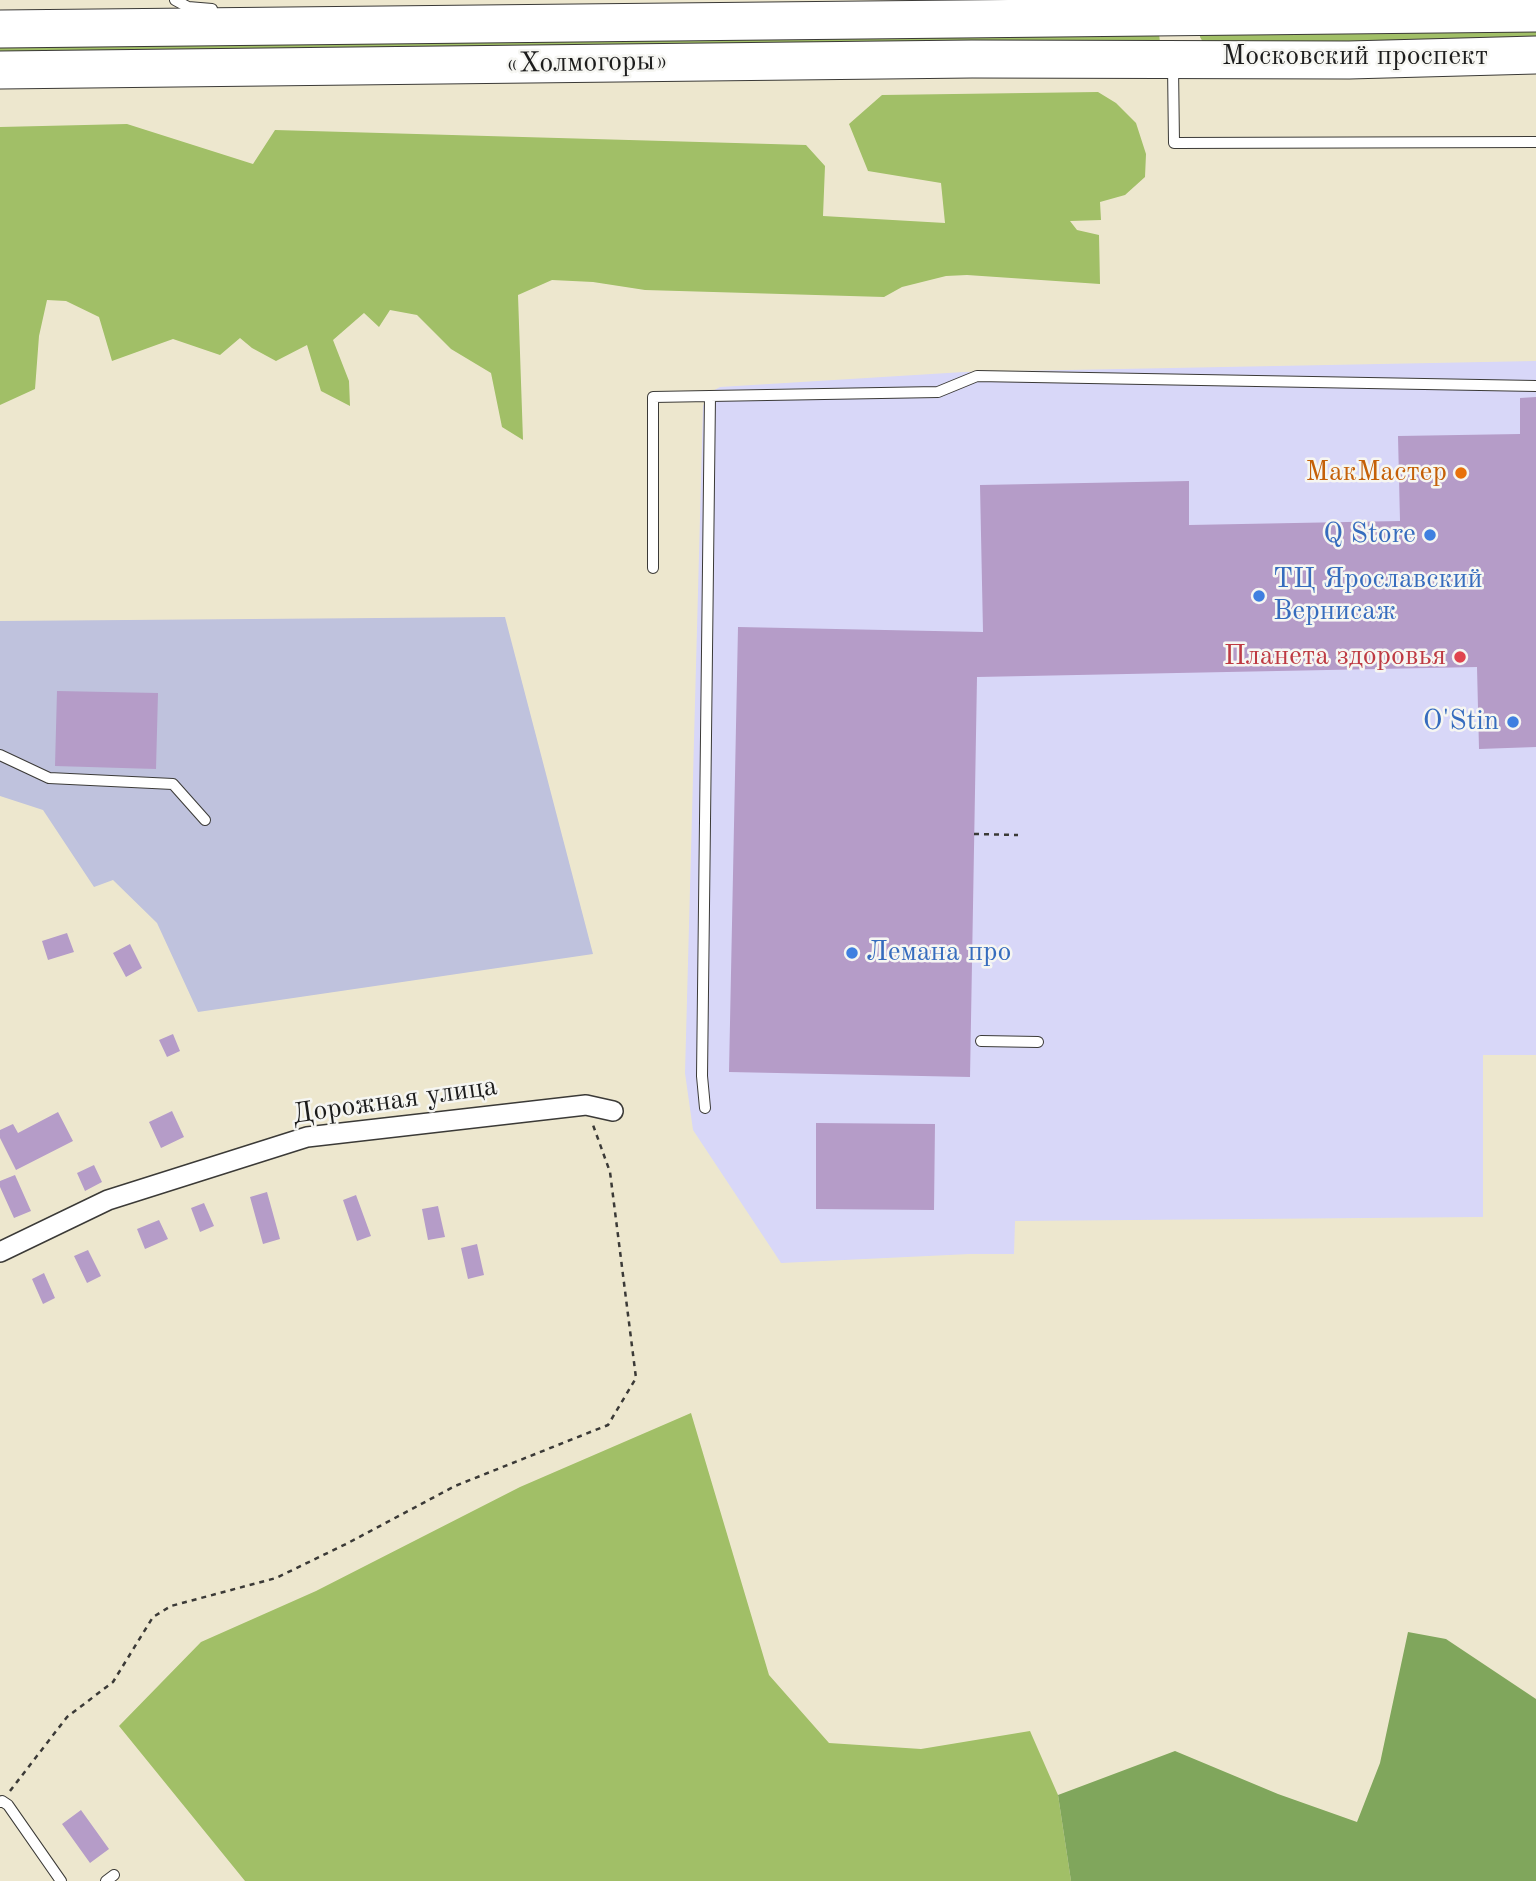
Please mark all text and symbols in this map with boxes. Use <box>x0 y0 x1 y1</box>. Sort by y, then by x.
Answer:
street label: Московский проспект <box>1222 40 1488 74</box>
street label: «Холмогоры» <box>505 45 669 81</box>
place label: МакМастер <box>1306 456 1447 490</box>
marker: МакМастер <box>1453 465 1469 481</box>
place label: Q Store <box>1323 518 1416 552</box>
marker: Q Store <box>1422 527 1438 543</box>
place label: ТЦ Ярославский Вернисаж <box>1273 563 1483 629</box>
marker: ТЦ Ярославский Вернисаж <box>1251 588 1267 604</box>
place label: Планета здоровья <box>1224 640 1446 674</box>
marker: Планета здоровья <box>1452 649 1468 665</box>
place label: O'Stin <box>1423 705 1499 739</box>
marker: O'Stin <box>1505 714 1521 730</box>
place label: Лемана про <box>866 936 1011 970</box>
marker: Лемана про <box>844 945 860 961</box>
street label: Дорожная улица <box>291 1070 499 1132</box>

